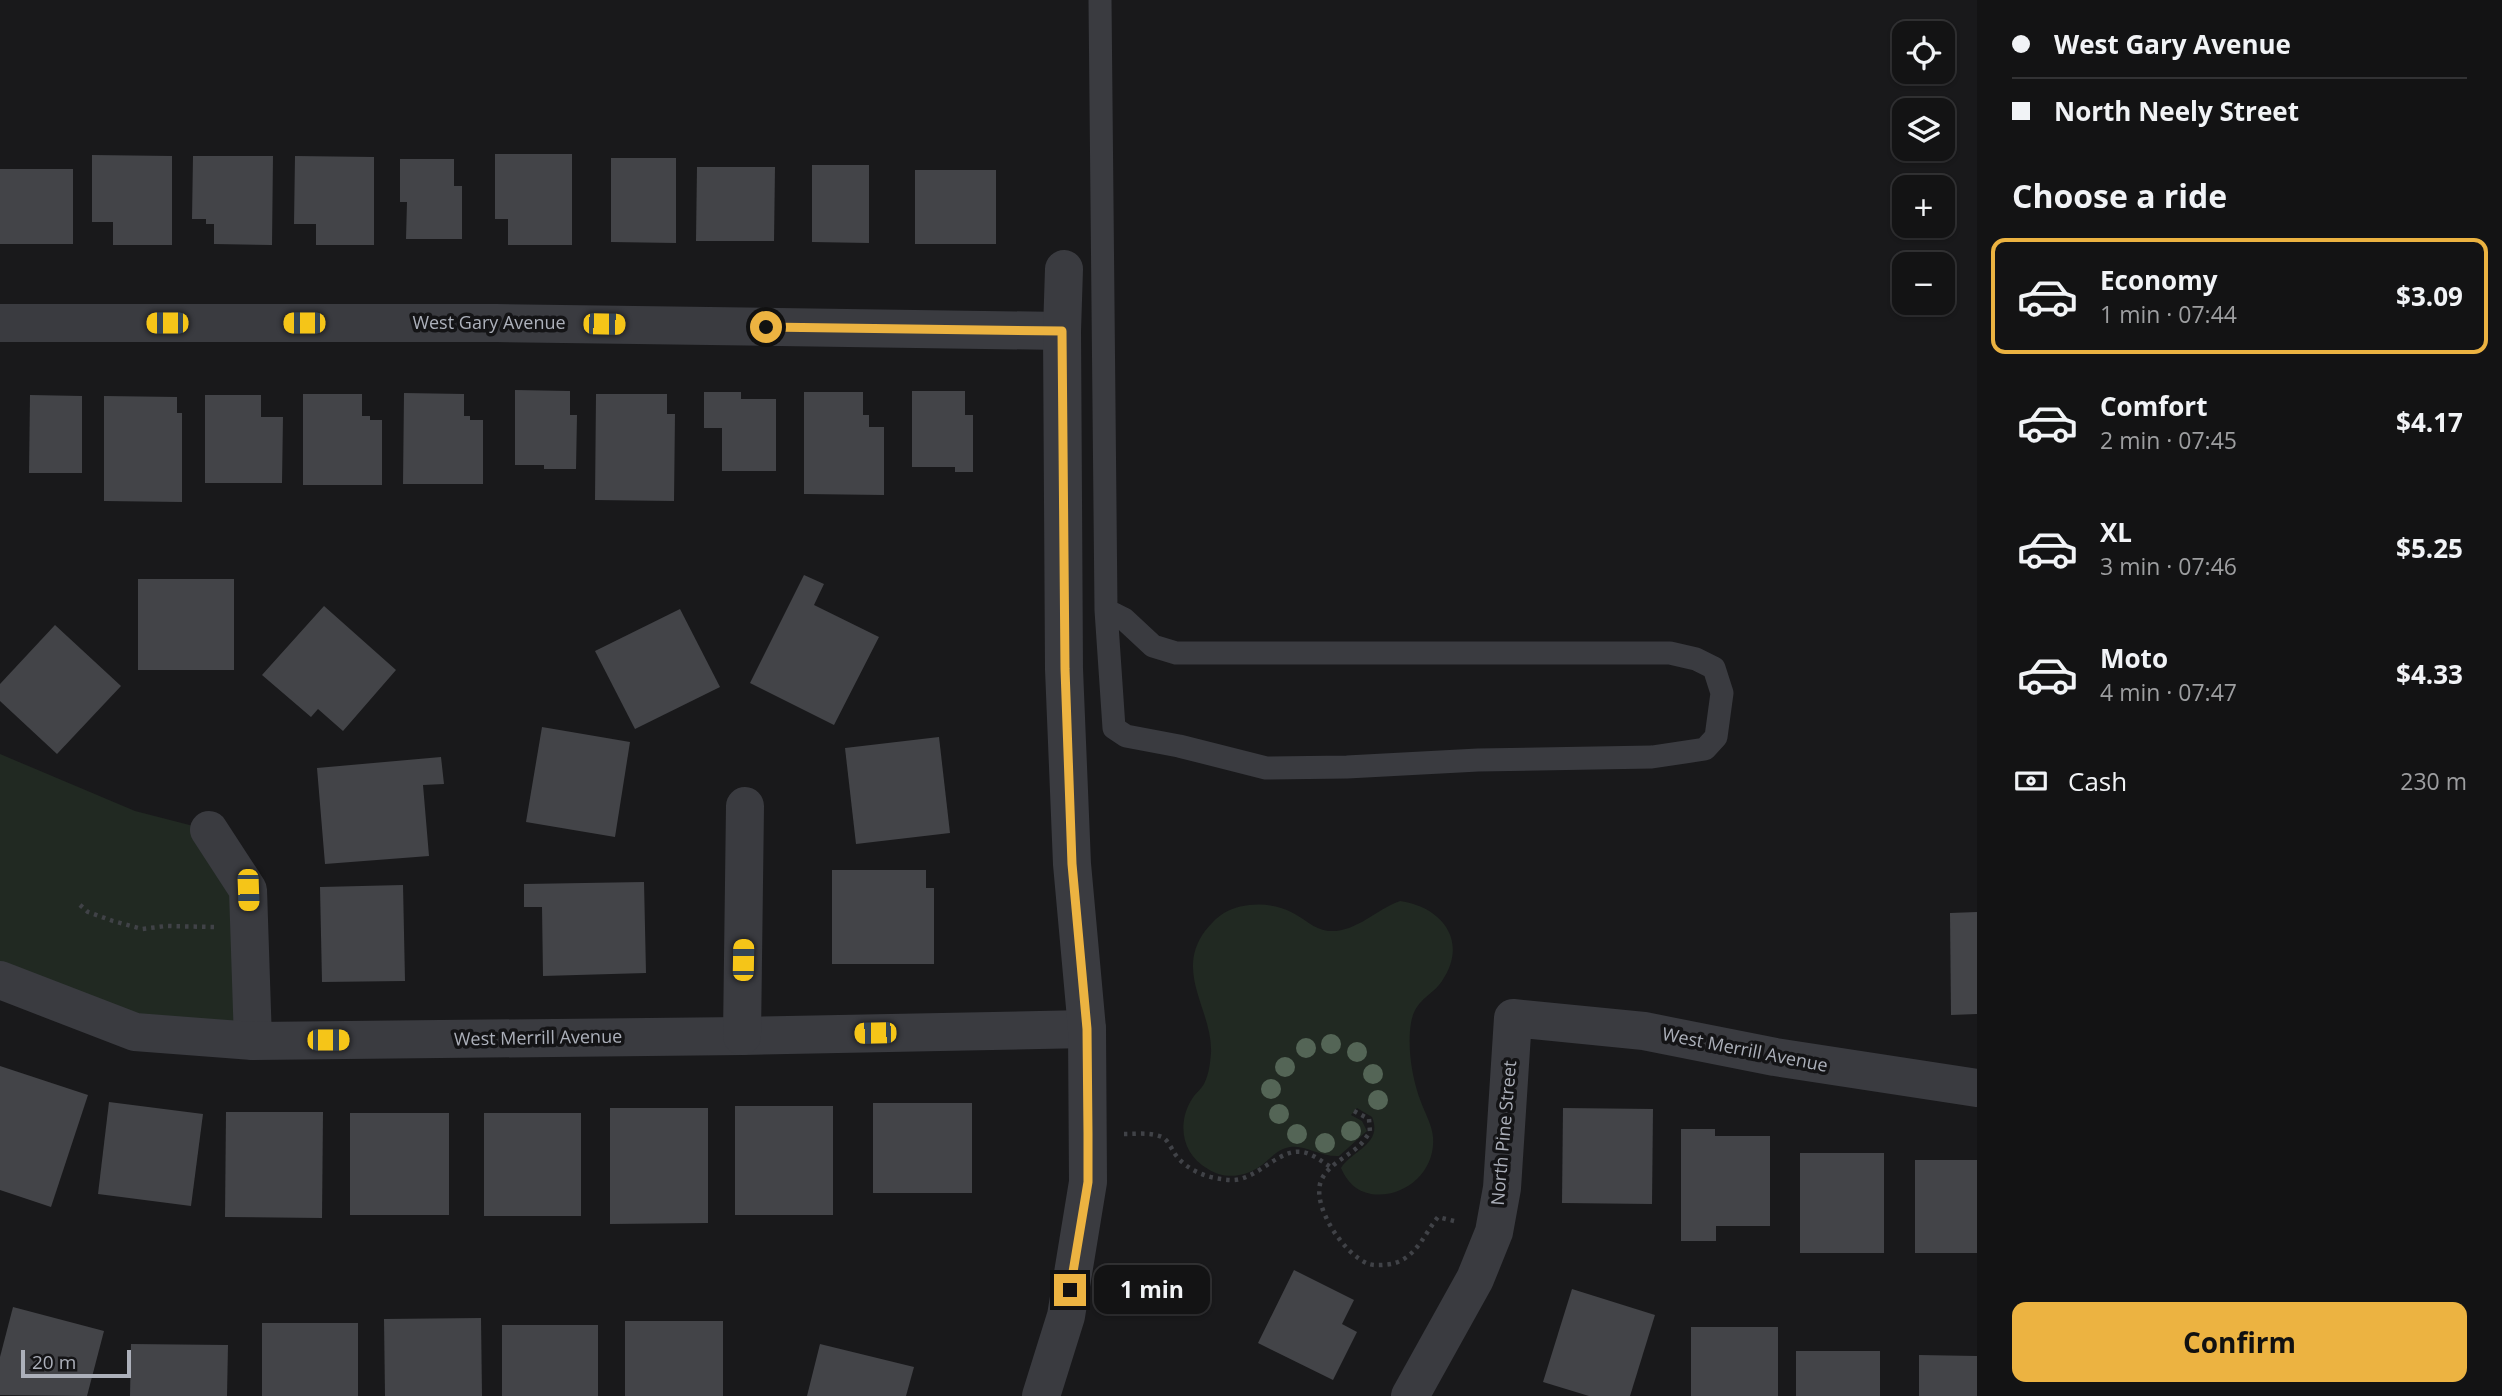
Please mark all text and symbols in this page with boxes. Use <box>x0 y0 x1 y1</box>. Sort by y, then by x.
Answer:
map controls <box>1892 21 1955 315</box>
button: locate <box>1892 21 1955 84</box>
text: West Gary Avenue <box>2054 26 2291 62</box>
text: North Neely Street <box>2054 93 2299 129</box>
button: layers <box>1892 98 1955 161</box>
text: Choose a ride <box>2012 174 2227 217</box>
button: + <box>1892 175 1955 238</box>
button: − <box>1892 252 1955 315</box>
text: Economy <box>2100 262 2218 298</box>
icon: car <box>2016 265 2079 328</box>
text: $3.09 <box>2396 278 2463 314</box>
text: 1 min · 07:44 <box>2100 298 2237 330</box>
street label: West Gary Avenue <box>412 310 566 334</box>
route start <box>750 311 782 343</box>
car <box>147 313 189 334</box>
car <box>284 313 326 334</box>
car <box>583 313 626 335</box>
text: Comfort <box>2100 388 2207 424</box>
icon: car <box>2016 391 2079 454</box>
text: $4.17 <box>2396 404 2463 440</box>
text: 2 min · 07:45 <box>2100 424 2237 456</box>
text: XL <box>2100 514 2132 550</box>
icon: car <box>2016 517 2079 580</box>
text: $5.25 <box>2396 530 2463 566</box>
text: 3 min · 07:46 <box>2100 550 2237 582</box>
text: Moto <box>2100 640 2168 676</box>
icon: car <box>2016 643 2079 706</box>
text: $4.33 <box>2396 656 2463 692</box>
text: 4 min · 07:47 <box>2100 676 2237 708</box>
icon: cash <box>2012 762 2050 800</box>
text: Cash <box>2068 763 2127 799</box>
text: 230 m <box>2400 765 2467 797</box>
car <box>237 869 260 911</box>
car <box>733 939 754 981</box>
street label: West Merrill Avenue <box>1660 1021 1830 1077</box>
car <box>854 1022 897 1044</box>
street label: West Merrill Avenue <box>454 1024 622 1050</box>
car <box>308 1030 350 1051</box>
street label: North Pine Street <box>1485 1059 1521 1206</box>
callout: 1 min <box>1094 1266 1210 1314</box>
text: 1 min <box>1120 1273 1184 1305</box>
route end <box>1054 1274 1086 1306</box>
button: Confirm <box>2012 1302 2467 1382</box>
scale bar <box>21 1347 131 1379</box>
text: 20 m <box>32 1349 76 1375</box>

